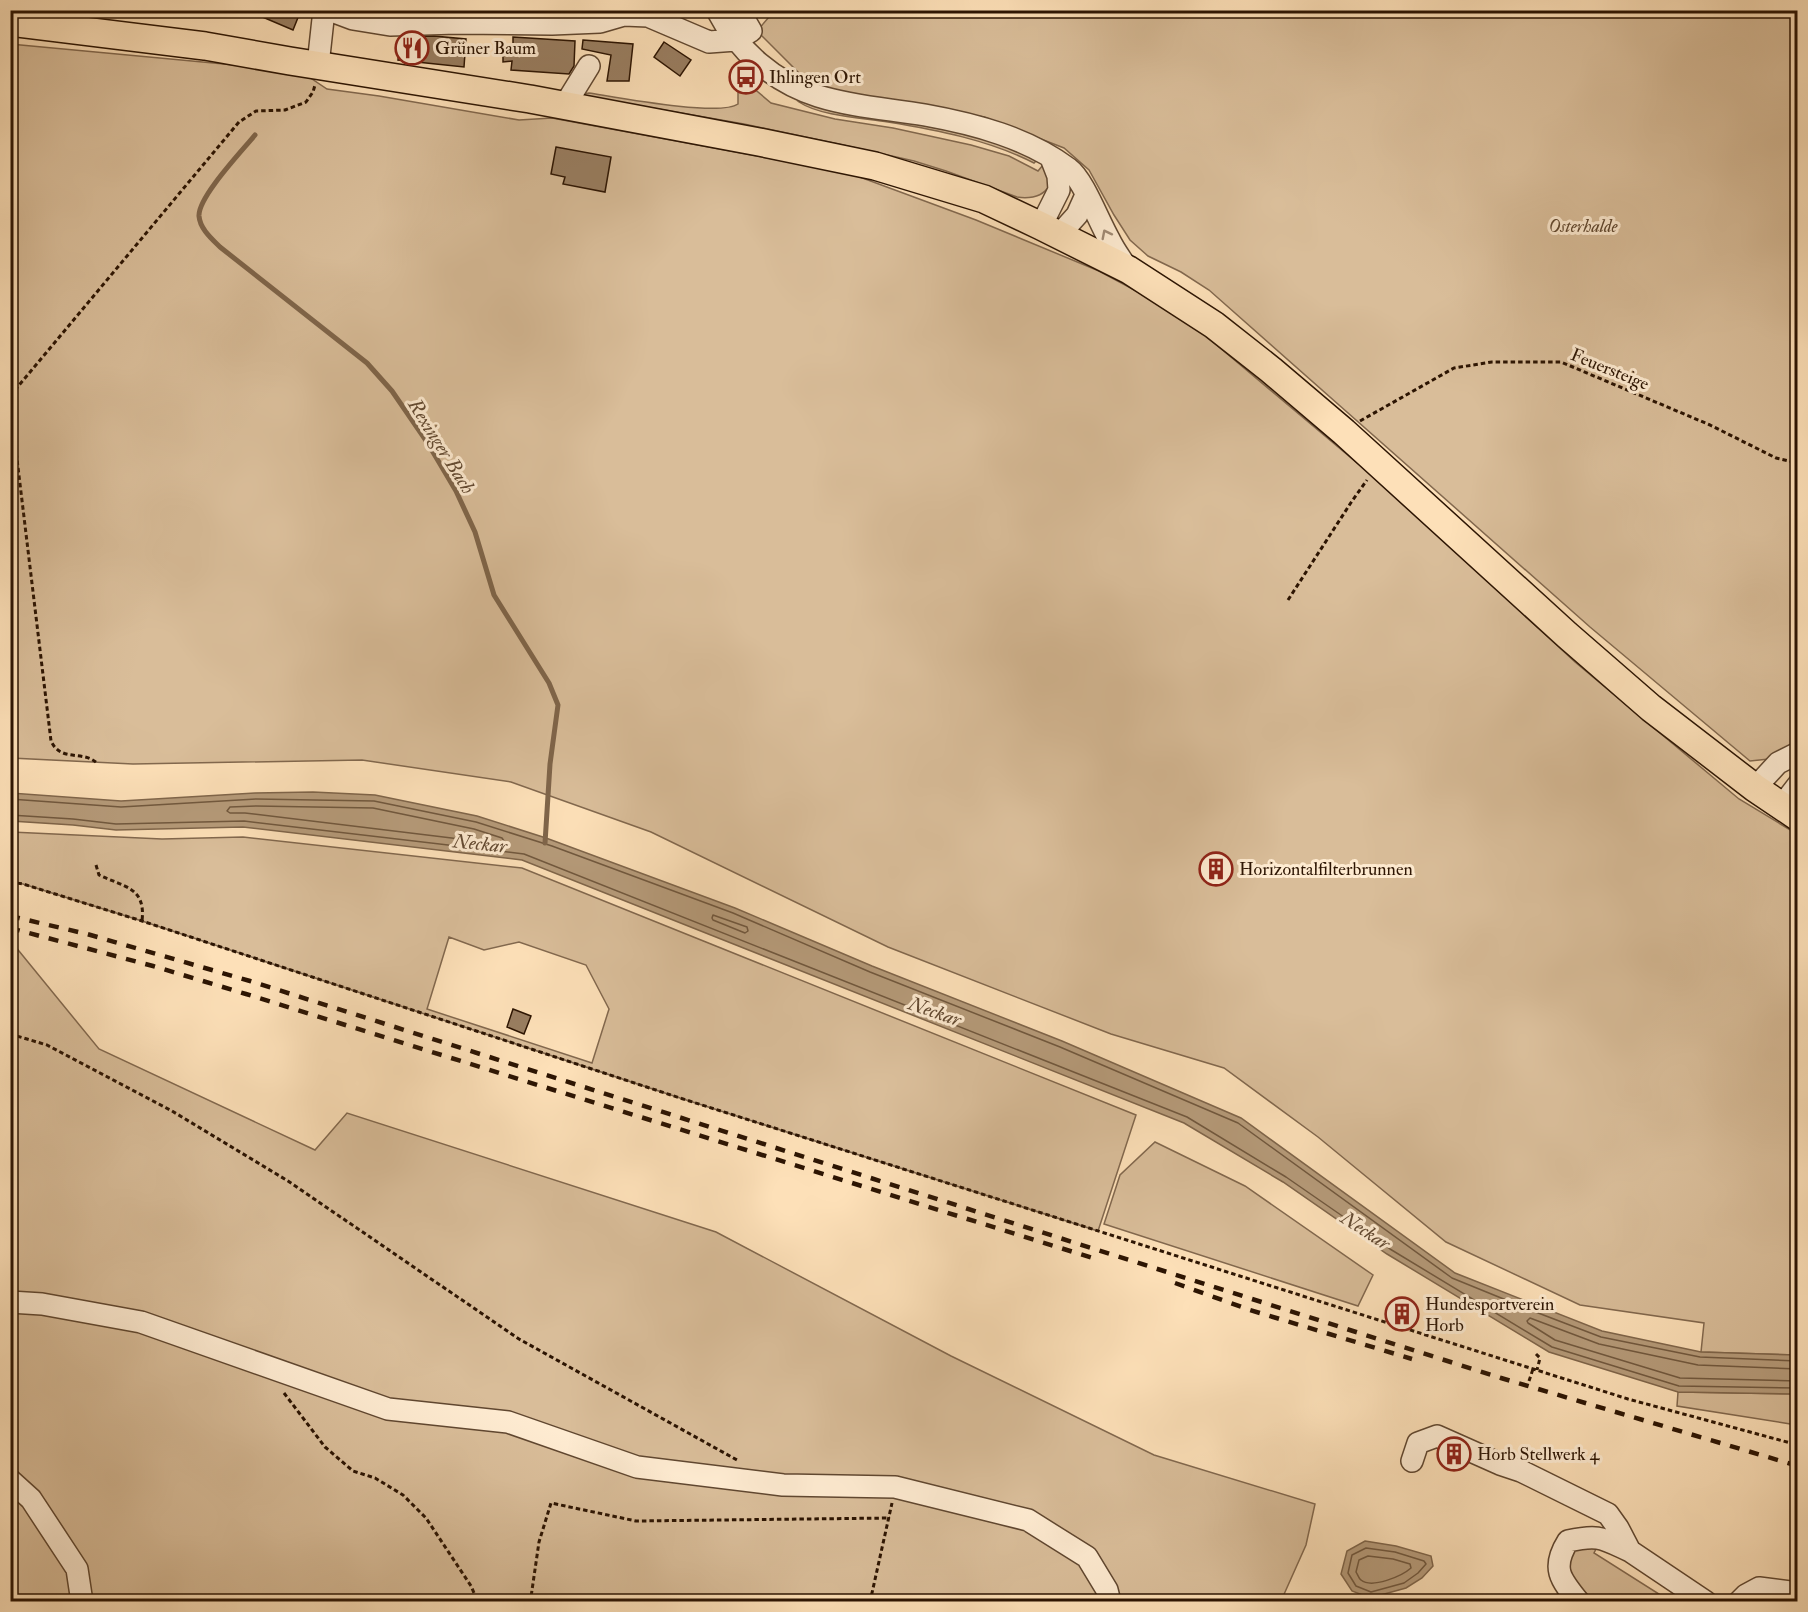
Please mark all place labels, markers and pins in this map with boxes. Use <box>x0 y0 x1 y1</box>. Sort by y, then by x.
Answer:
restaurant icon: Grüner Baum <box>394 30 430 66</box>
place label: Grüner Baum <box>435 37 536 60</box>
bus stop icon: Ihlingen Ort <box>728 59 764 95</box>
place label: Ihlingen Ort <box>769 66 861 89</box>
building icon: Horizontalfilterbrunnen <box>1198 851 1234 887</box>
place label: Horizontalfilterbrunnen <box>1239 858 1413 881</box>
place label: Hundesportverein Horb <box>1425 1293 1554 1337</box>
building icon: Hundesportverein Horb <box>1384 1296 1420 1332</box>
building icon: Horb Stellwerk 4 <box>1436 1436 1472 1472</box>
place label: Horb Stellwerk 4 <box>1477 1443 1601 1466</box>

